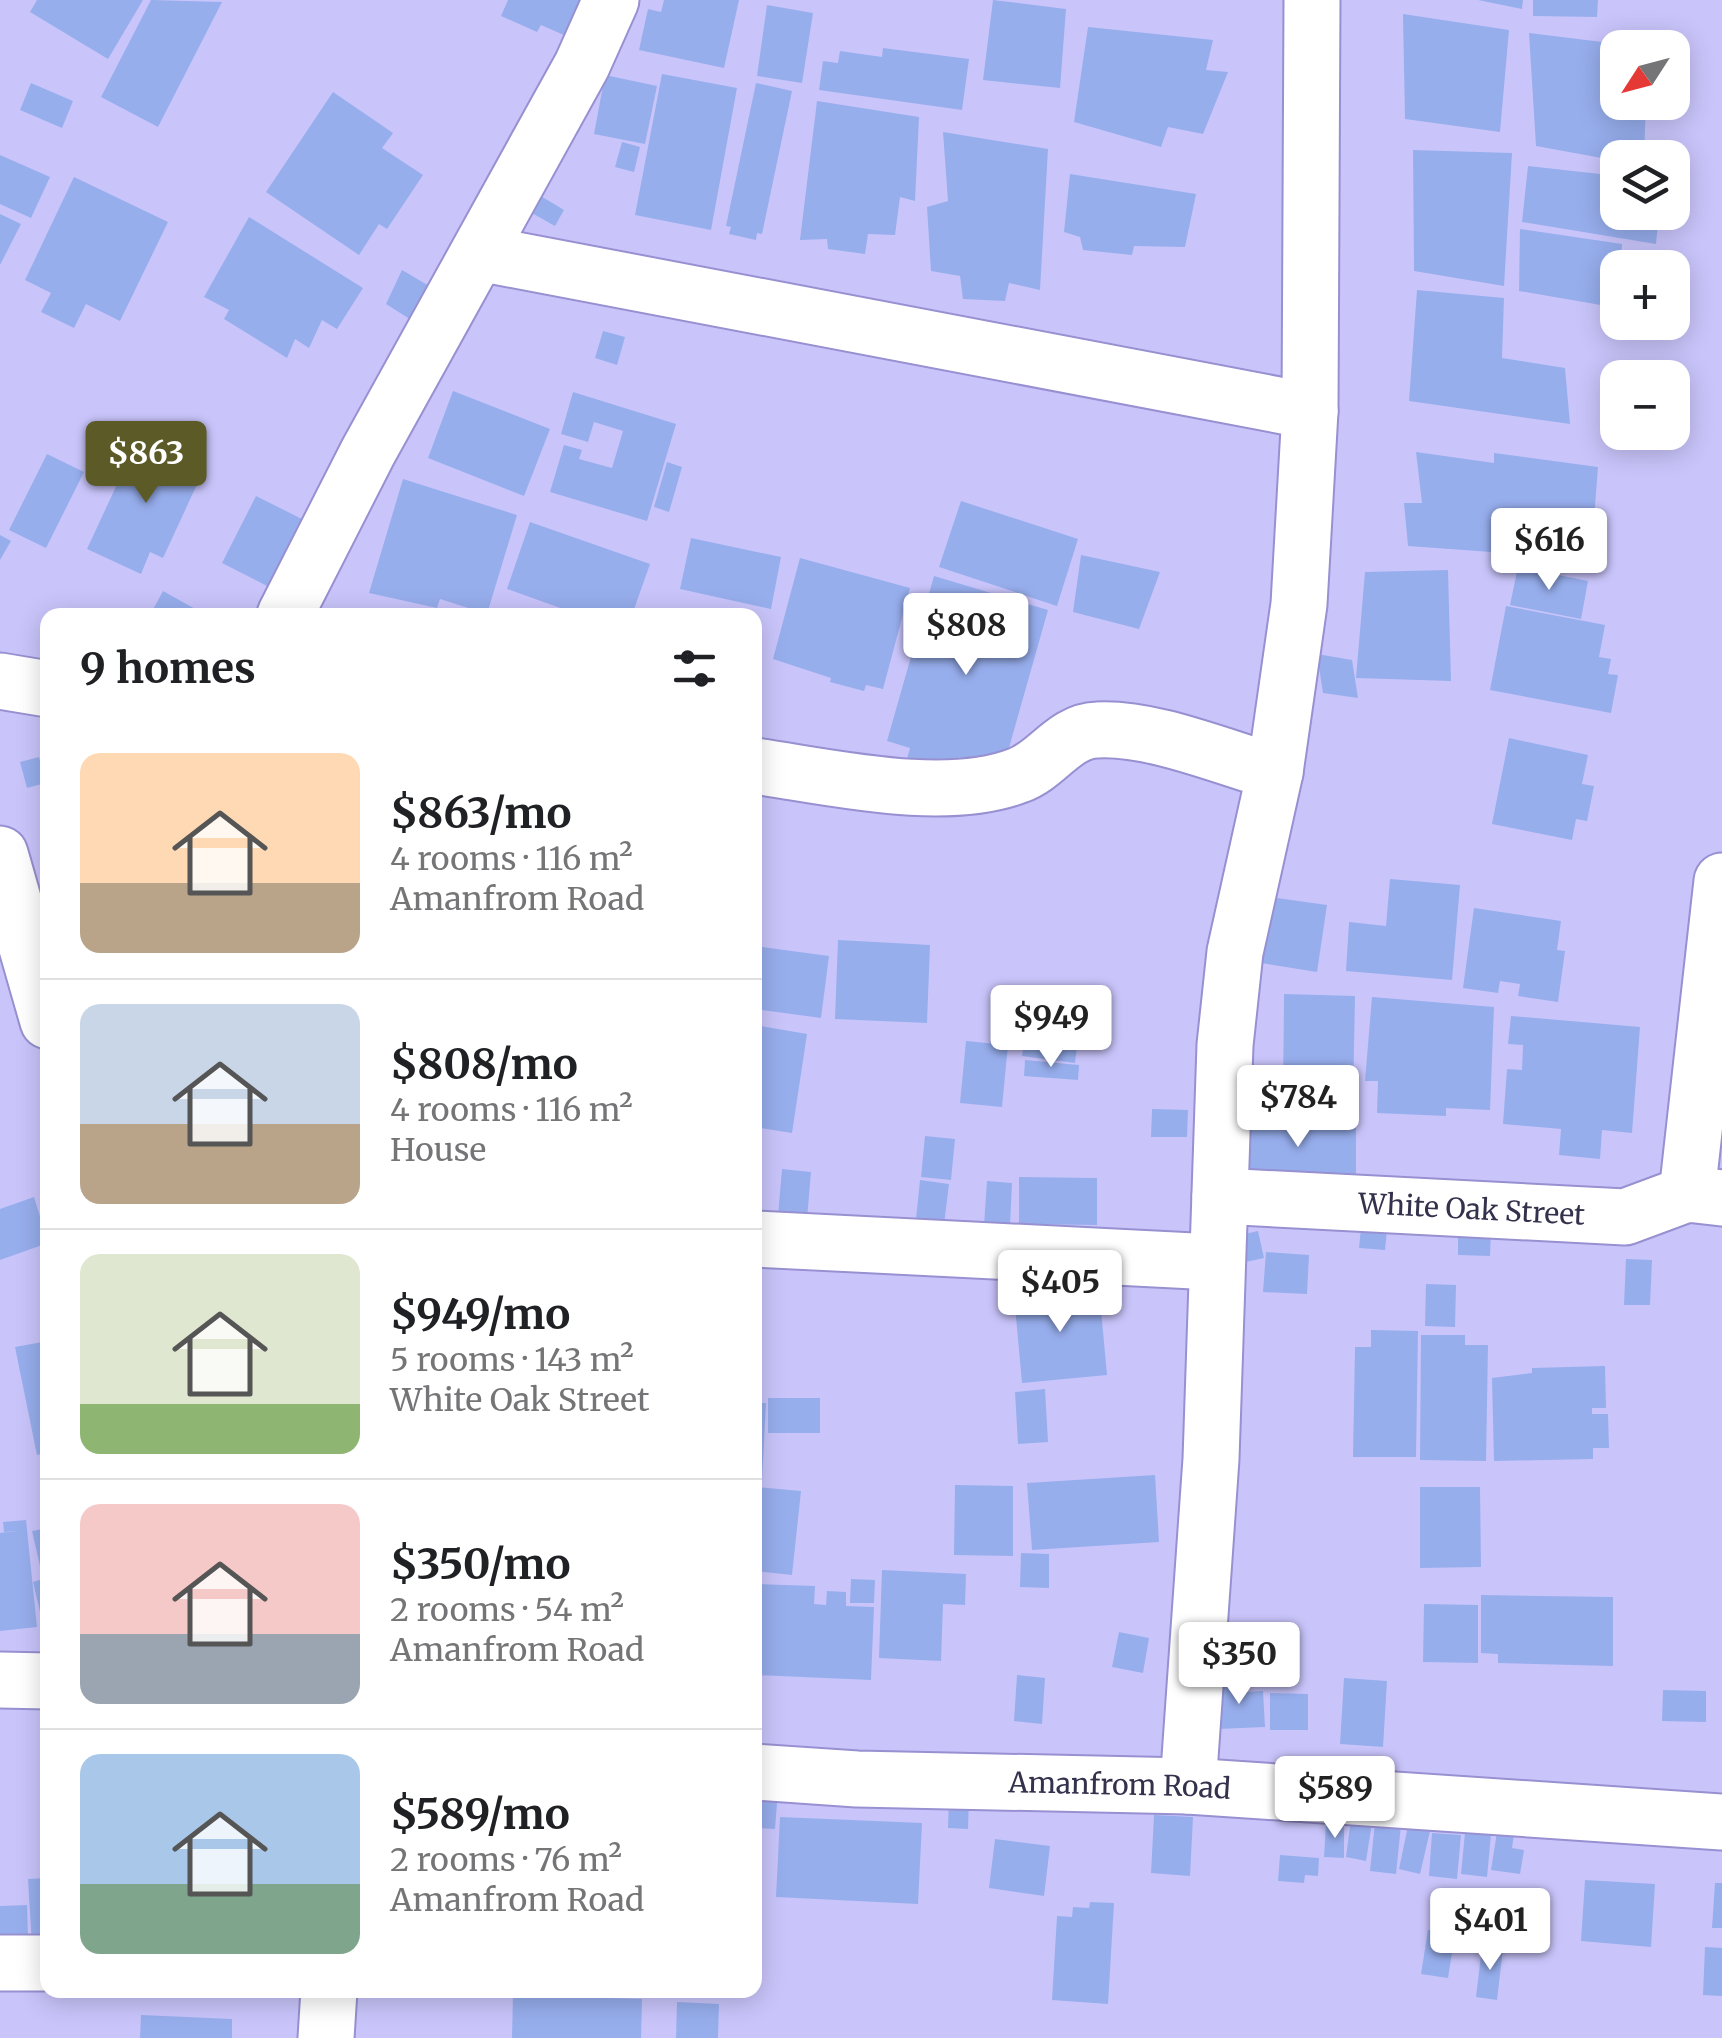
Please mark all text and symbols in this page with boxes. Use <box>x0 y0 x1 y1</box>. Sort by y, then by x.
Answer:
north arrow <box>1600 30 1690 120</box>
map controls <box>1600 30 1690 450</box>
button: layers <box>1600 140 1690 230</box>
button: + <box>1600 250 1690 340</box>
button: − <box>1600 360 1690 450</box>
pin: $863 <box>87 421 205 506</box>
text: $863 <box>108 433 184 473</box>
pin: $616 <box>1490 508 1608 593</box>
text: $616 <box>1513 520 1585 560</box>
pin: $808 <box>907 593 1025 678</box>
text: $808 <box>925 605 1007 645</box>
icon: filters <box>667 641 722 696</box>
text: 9 homes <box>80 642 256 694</box>
text: $863/mo <box>390 787 572 839</box>
icon: home <box>160 793 280 913</box>
text: 4 rooms · 116 m² <box>390 839 633 879</box>
text: Amanfrom Road <box>390 879 644 919</box>
pin: $949 <box>992 985 1110 1070</box>
text: $949 <box>1013 997 1089 1037</box>
text: $808/mo <box>390 1038 578 1090</box>
icon: home <box>160 1044 280 1164</box>
pin: $784 <box>1239 1065 1357 1150</box>
text: $784 <box>1259 1077 1337 1117</box>
text: 4 rooms · 116 m² <box>390 1090 633 1130</box>
text: House <box>390 1130 486 1170</box>
street label: White Oak Street <box>1356 1185 1586 1233</box>
pin: $405 <box>1001 1250 1119 1335</box>
text: $405 <box>1020 1262 1100 1302</box>
text: $949/mo <box>390 1288 570 1340</box>
icon: home <box>160 1294 280 1414</box>
text: 5 rooms · 143 m² <box>390 1340 634 1380</box>
text: White Oak Street <box>390 1380 649 1420</box>
text: $350/mo <box>390 1538 571 1590</box>
icon: home <box>160 1544 280 1664</box>
text: 2 rooms · 54 m² <box>390 1590 624 1630</box>
pin: $350 <box>1180 1622 1298 1707</box>
text: Amanfrom Road <box>390 1630 644 1670</box>
text: $350 <box>1201 1634 1277 1674</box>
pin: $589 <box>1276 1756 1394 1841</box>
street label: Amanfrom Road <box>1007 1764 1232 1807</box>
text: $589 <box>1297 1768 1373 1808</box>
text: $589/mo <box>390 1788 570 1840</box>
icon: home <box>160 1794 280 1914</box>
text: 2 rooms · 76 m² <box>390 1840 622 1880</box>
text: Amanfrom Road <box>390 1880 644 1920</box>
pin: $401 <box>1431 1888 1549 1973</box>
text: $401 <box>1452 1900 1528 1940</box>

